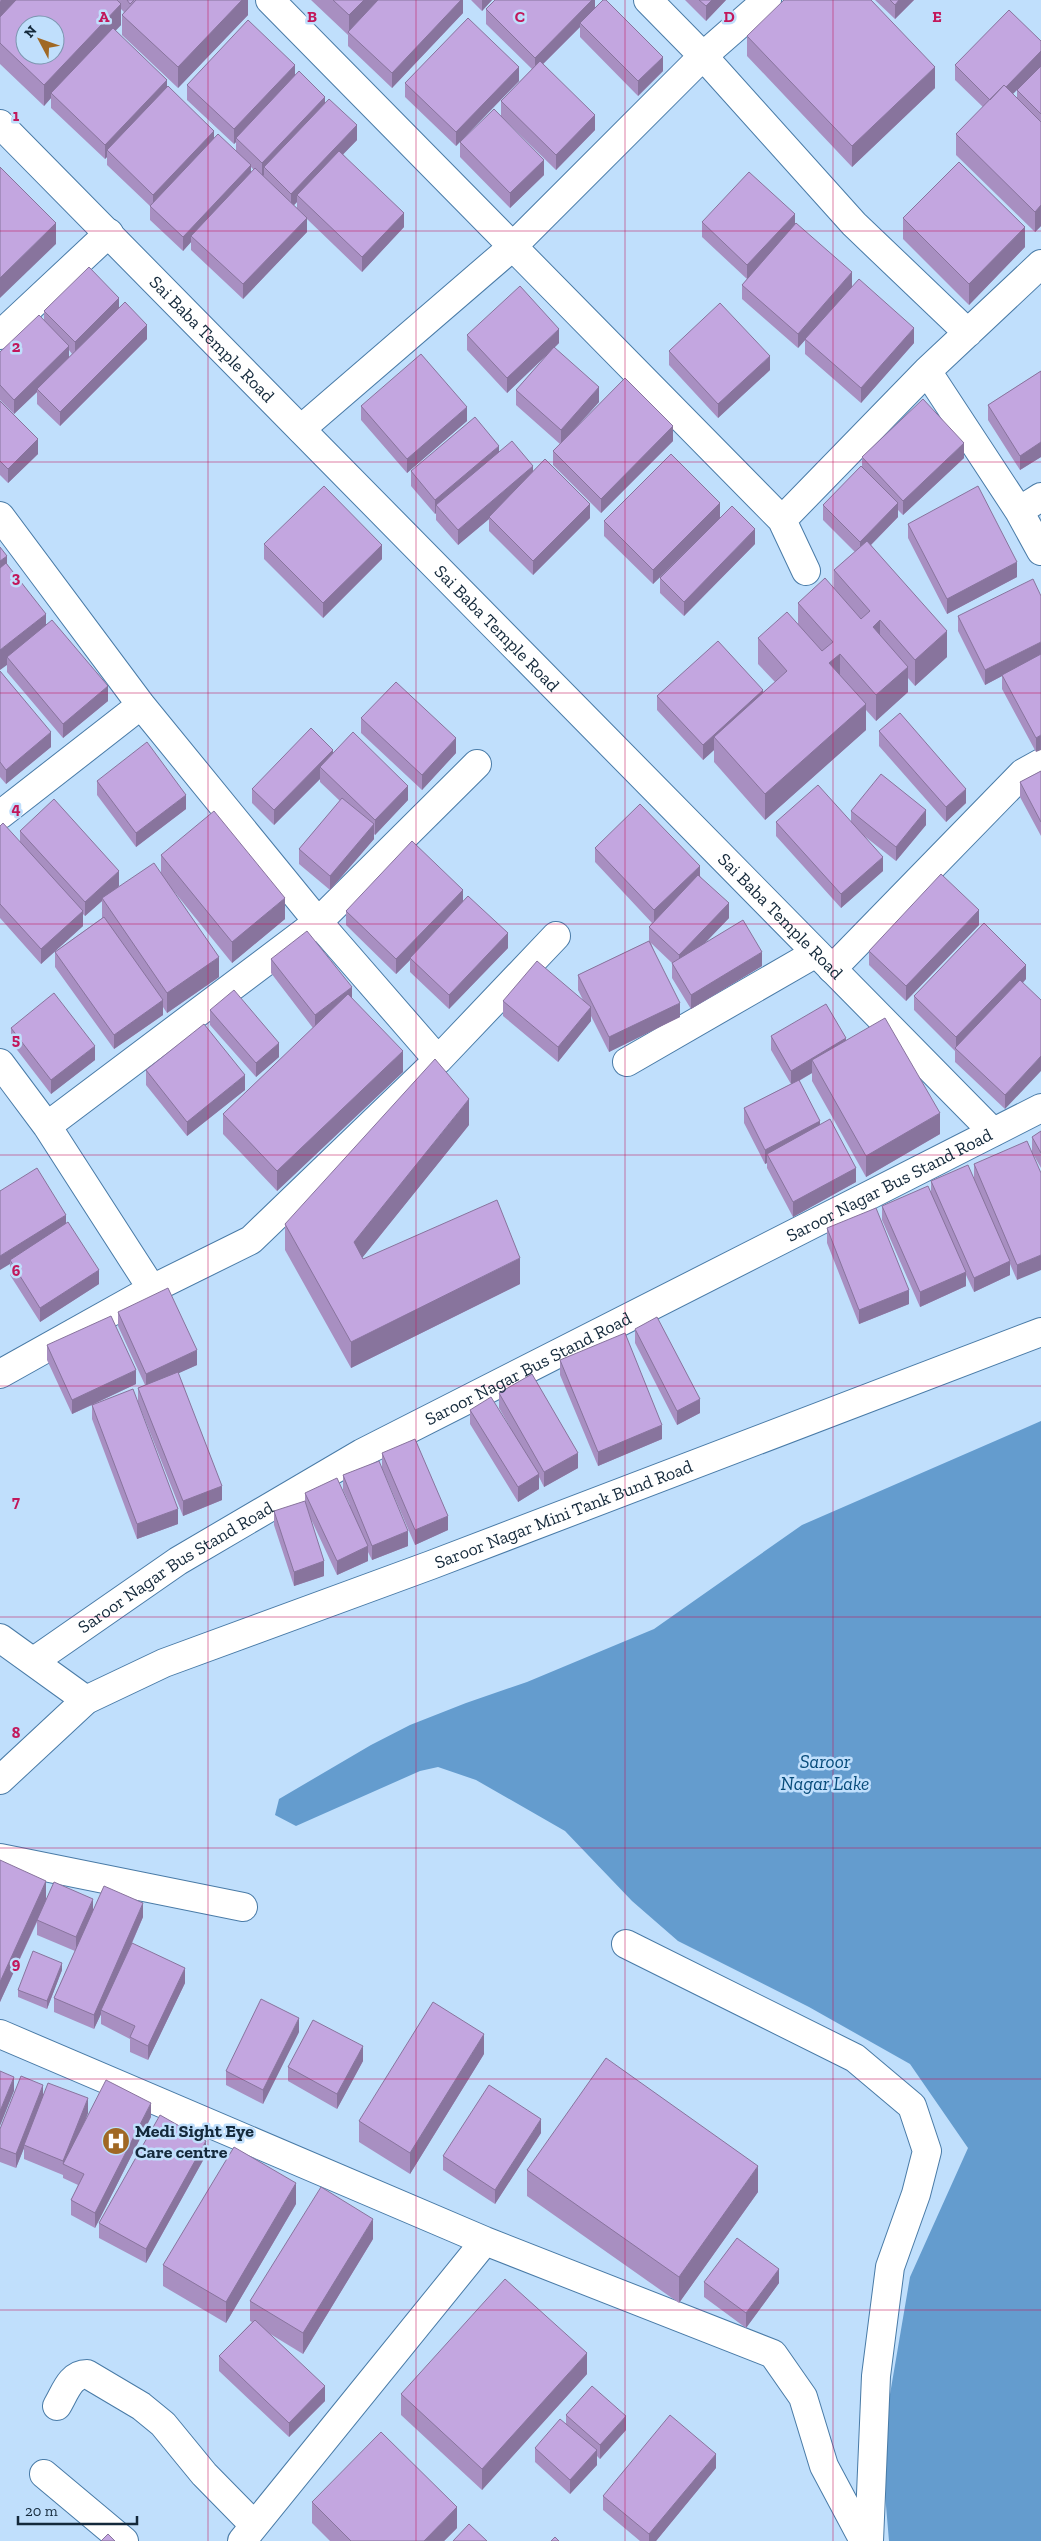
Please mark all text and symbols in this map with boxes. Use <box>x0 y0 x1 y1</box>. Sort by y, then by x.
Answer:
text: A <box>99 7 110 26</box>
text: B <box>307 7 317 26</box>
text: C <box>515 7 525 26</box>
text: D <box>723 7 735 26</box>
text: E <box>932 7 942 26</box>
north arrow <box>15 15 65 65</box>
text: N <box>21 22 41 41</box>
text: 1 <box>13 106 20 125</box>
street label: Sai Baba Temple Road <box>145 271 279 407</box>
text: 2 <box>12 337 21 356</box>
street label: Sai Baba Temple Road <box>430 560 564 696</box>
text: 3 <box>12 568 21 587</box>
text: 4 <box>11 799 21 818</box>
street label: Sai Baba Temple Road <box>713 848 848 984</box>
text: 5 <box>12 1030 20 1049</box>
street label: Saroor Nagar Bus Stand Road <box>782 1124 996 1247</box>
text: 6 <box>12 1261 21 1280</box>
street label: Saroor Nagar Bus Stand Road <box>421 1307 635 1430</box>
street label: Saroor Nagar Mini Tank Bund Road <box>431 1455 696 1574</box>
text: 7 <box>12 1492 20 1511</box>
street label: Saroor Nagar Bus Stand Road <box>74 1496 277 1638</box>
text: 8 <box>12 1723 21 1742</box>
water label: Saroor Nagar Lake <box>781 1750 869 1795</box>
text: 9 <box>12 1954 21 1973</box>
place label: Medi Sight Eye Care centre <box>135 2120 254 2163</box>
hospital icon: Medi Sight Eye Care centre <box>101 2126 131 2156</box>
scale bar <box>18 2494 136 2526</box>
text: 20 m <box>25 2502 58 2520</box>

